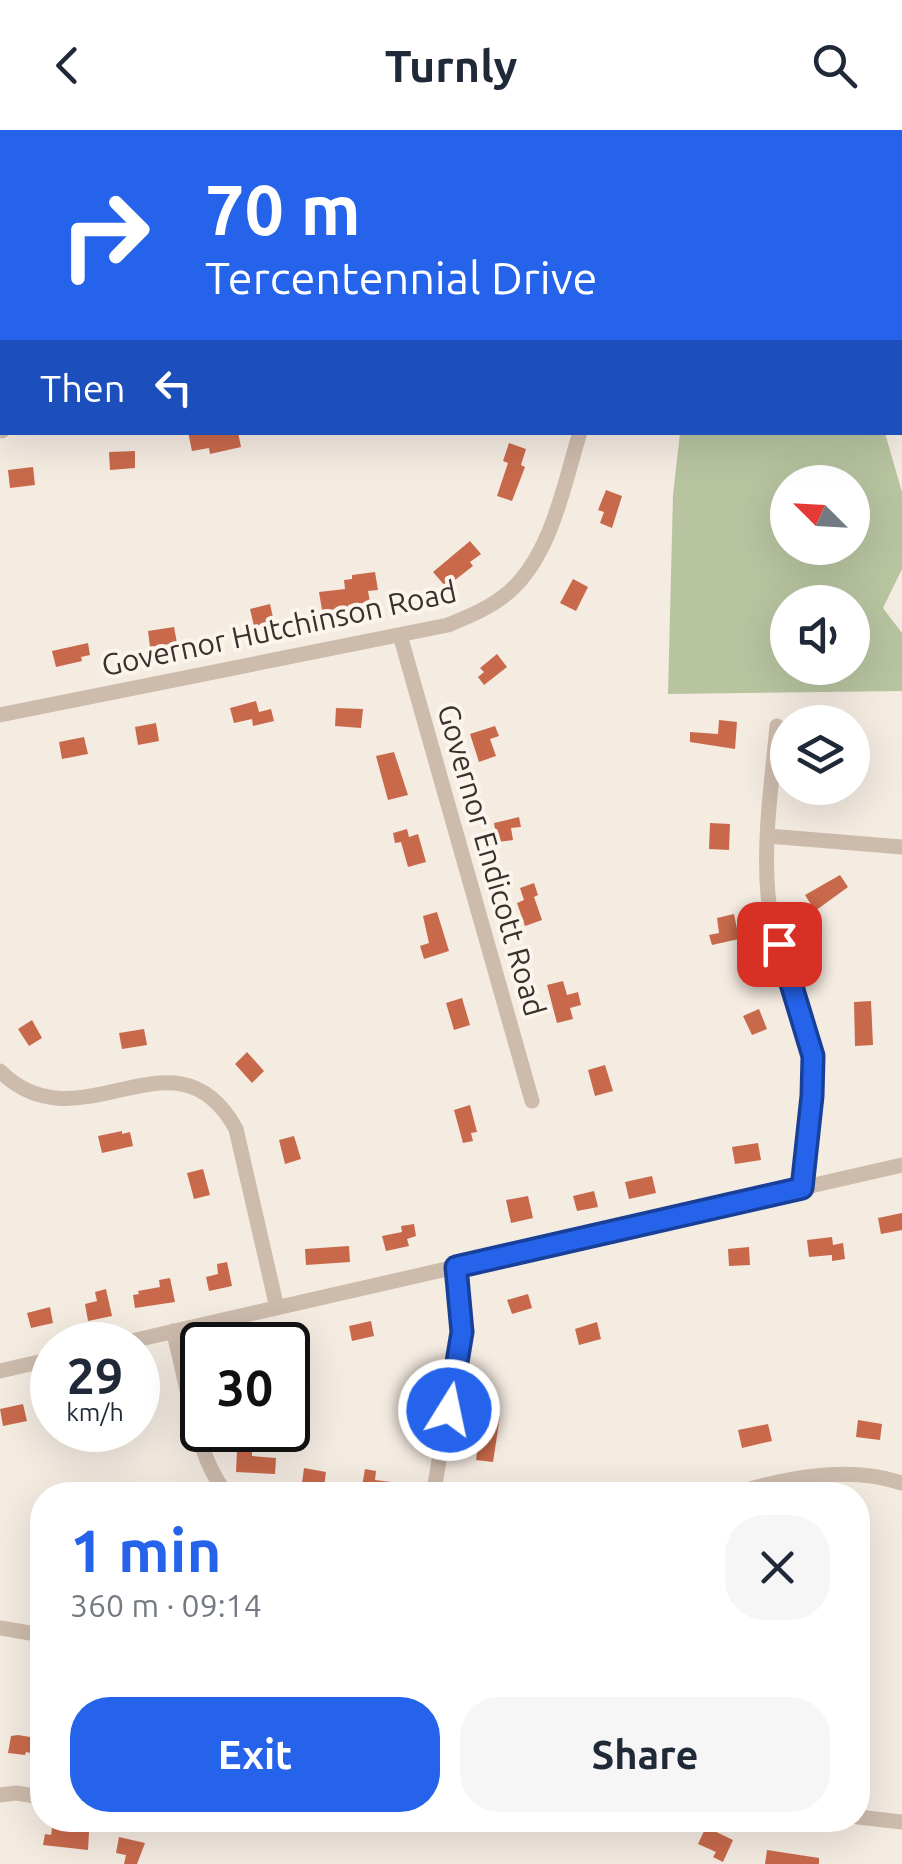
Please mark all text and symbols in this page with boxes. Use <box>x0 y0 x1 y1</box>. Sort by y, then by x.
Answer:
icon: back <box>40 38 95 93</box>
icon: search <box>807 38 862 93</box>
text: Turnly <box>385 40 517 91</box>
icon: right <box>40 170 170 300</box>
text: 70 m <box>205 170 361 248</box>
text: Tercentennial Drive <box>205 252 597 303</box>
icon: left <box>146 360 201 415</box>
text: Then <box>40 367 126 409</box>
north arrow <box>770 465 870 565</box>
map controls <box>770 465 870 805</box>
street label: Governor Hutchinson Road <box>99 574 459 682</box>
button: sound <box>770 585 870 685</box>
street label: Governor Endicott Road <box>431 700 553 1020</box>
button: layers <box>770 705 870 805</box>
pin <box>737 902 822 987</box>
icon: arrive <box>752 917 807 972</box>
speed limit sign: 30 <box>180 1322 310 1452</box>
text: 29 <box>67 1347 123 1403</box>
position arrow <box>397 1358 501 1462</box>
text: km/h <box>66 1398 124 1426</box>
button: close <box>725 1515 830 1620</box>
text: 1 min <box>70 1516 222 1583</box>
text: 360 m · 09:14 <box>70 1587 262 1623</box>
button: Exit <box>70 1697 440 1812</box>
button: Share <box>460 1697 830 1812</box>

